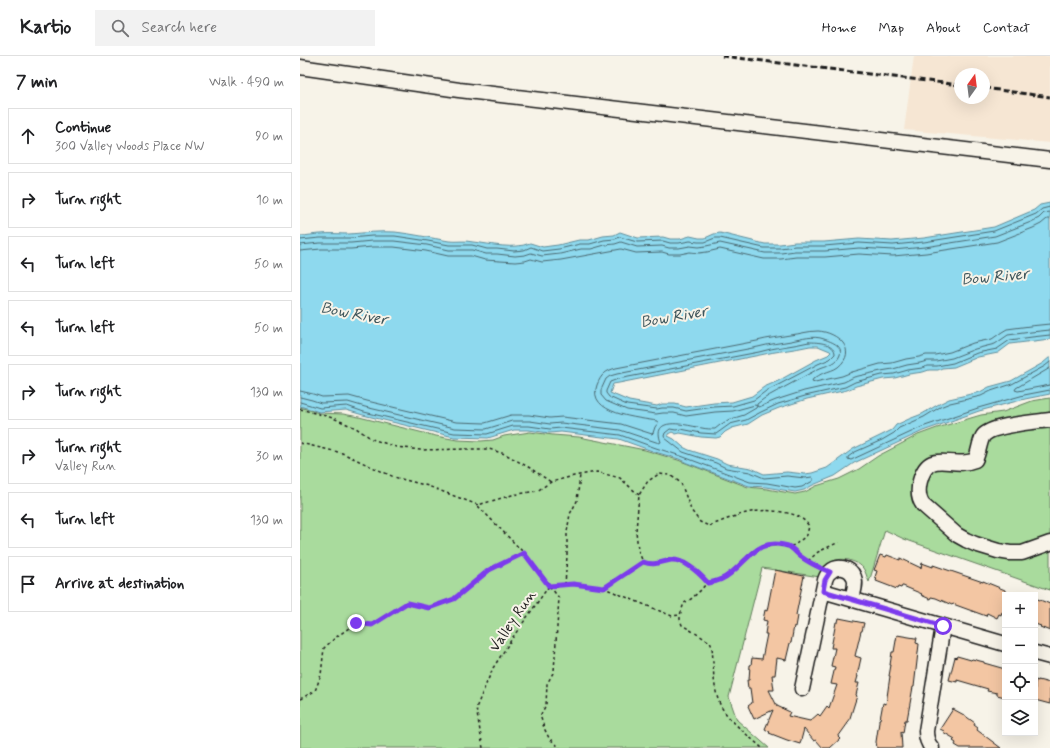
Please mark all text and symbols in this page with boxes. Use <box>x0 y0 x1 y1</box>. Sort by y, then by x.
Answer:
search box <box>95 10 375 46</box>
text: Kartio <box>20 15 71 40</box>
icon: search <box>109 17 131 39</box>
text: Search here <box>141 18 217 38</box>
text: Home <box>822 19 856 37</box>
text: Map <box>878 19 904 37</box>
text: About <box>926 19 961 37</box>
text: Contact <box>983 19 1030 37</box>
north arrow <box>954 68 990 104</box>
text: 7 min <box>16 71 58 93</box>
text: Walk · 490 m <box>209 74 284 91</box>
text: Continue <box>55 118 111 138</box>
icon: ahead <box>17 125 39 147</box>
text: 90 m <box>255 128 283 145</box>
text: 300 Valley Woods Place NW <box>55 138 204 155</box>
icon: right <box>17 189 39 211</box>
text: Turn right <box>55 190 122 210</box>
text: 10 m <box>256 192 283 209</box>
icon: left <box>17 253 39 275</box>
text: Turn left <box>55 254 115 274</box>
text: 50 m <box>254 256 283 273</box>
water label: Bow River <box>960 263 1032 290</box>
water label: Bow River <box>319 297 392 331</box>
water label: Bow River <box>639 300 711 333</box>
icon: left <box>17 317 39 339</box>
text: Turn left <box>55 318 115 338</box>
text: 50 m <box>254 320 283 337</box>
icon: right <box>17 381 39 403</box>
text: Turn right <box>55 382 122 402</box>
text: 130 m <box>250 384 283 401</box>
text: Turn right <box>55 438 122 458</box>
icon: right <box>17 445 39 467</box>
text: 30 m <box>256 448 283 465</box>
text: Valley Run <box>55 458 116 475</box>
icon: left <box>17 509 39 531</box>
text: Turn left <box>55 510 115 530</box>
text: 130 m <box>250 512 283 529</box>
icon: arrive <box>17 573 39 595</box>
text: Arrive at destination <box>55 574 184 594</box>
street label: Valley Run <box>485 586 541 656</box>
map controls <box>1002 592 1038 736</box>
button: + <box>1002 592 1038 628</box>
route end <box>347 614 365 632</box>
route start <box>934 617 952 635</box>
button: − <box>1002 628 1038 664</box>
button: locate <box>1002 664 1038 700</box>
button: layers <box>1002 700 1038 736</box>

